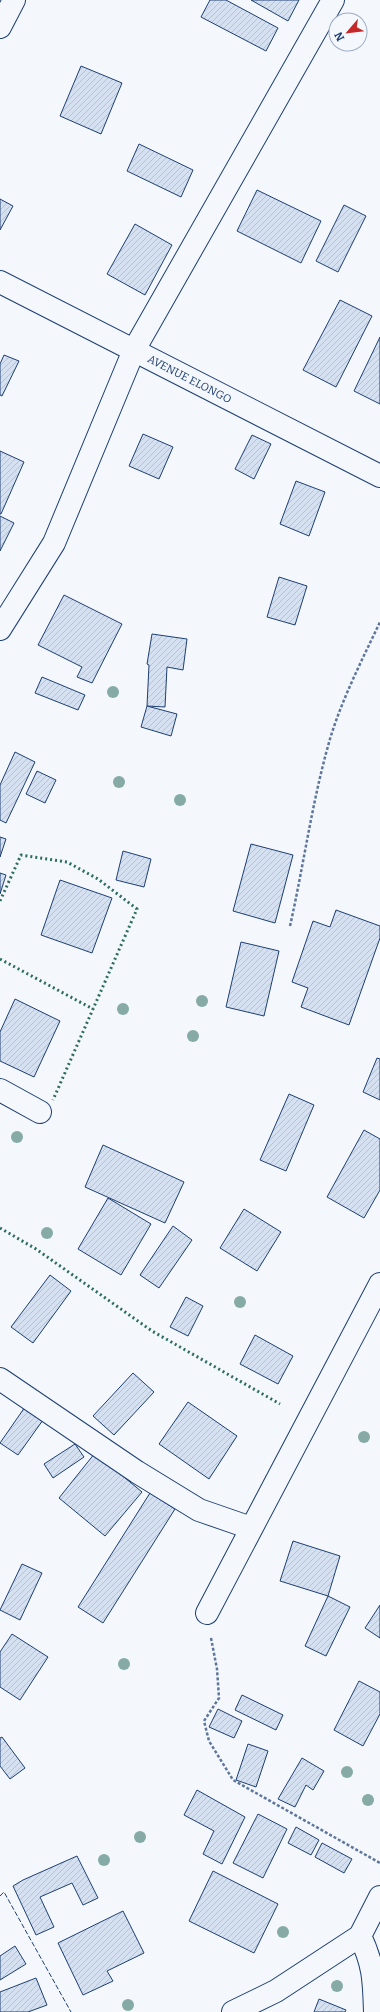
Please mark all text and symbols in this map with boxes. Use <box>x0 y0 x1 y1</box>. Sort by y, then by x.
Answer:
north arrow <box>328 12 368 52</box>
text: N <box>332 29 347 43</box>
street label: AVENUE ELONGO <box>146 352 234 406</box>

